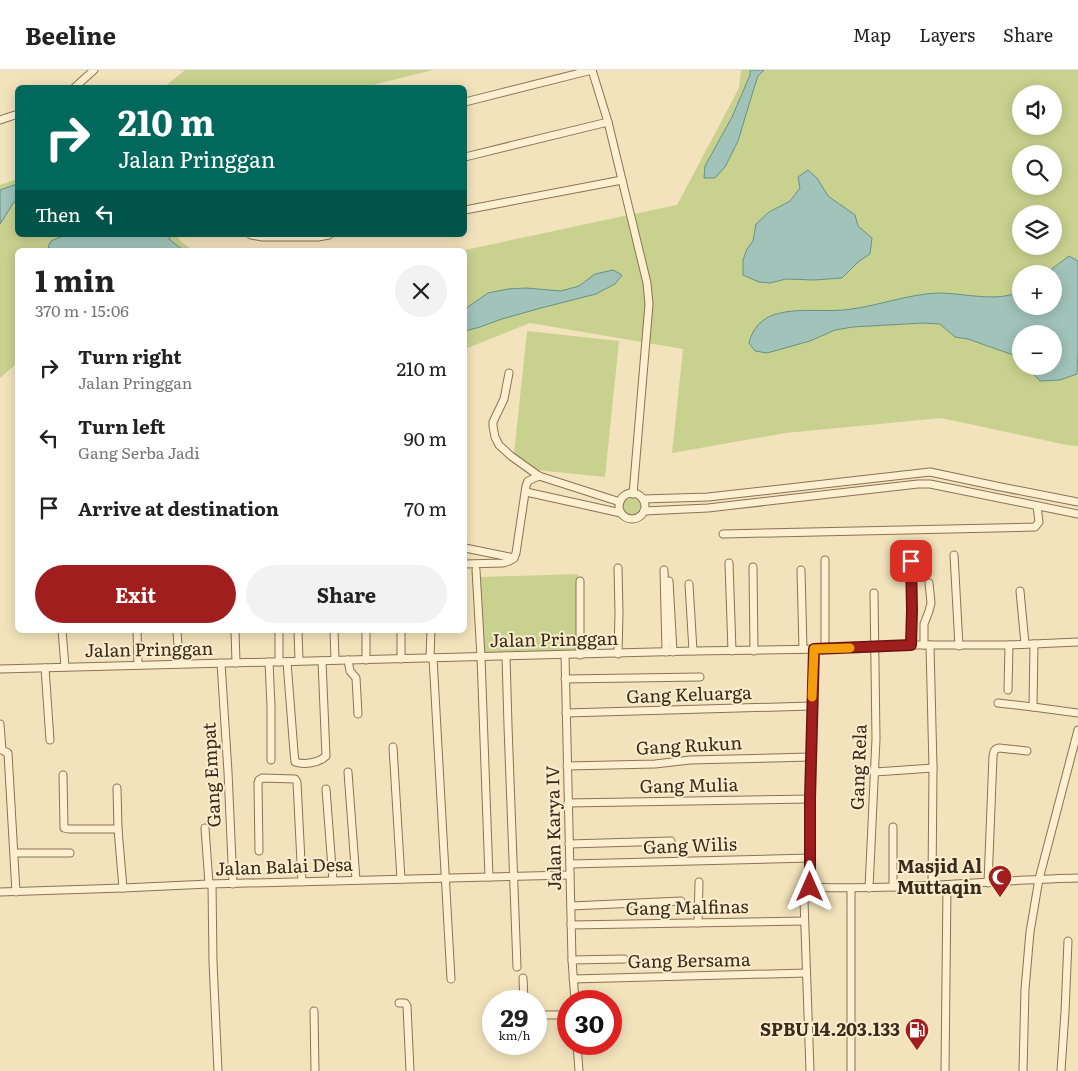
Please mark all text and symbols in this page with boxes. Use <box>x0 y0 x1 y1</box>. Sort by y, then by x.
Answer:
text: Beeline <box>25 17 116 52</box>
text: Map <box>853 21 891 48</box>
text: Layers <box>919 21 975 48</box>
text: Share <box>1003 21 1053 48</box>
map controls <box>1012 85 1062 375</box>
button: sound <box>1012 85 1062 135</box>
text: 210 m <box>118 95 215 147</box>
icon: right <box>35 105 100 170</box>
text: Jalan Pringgan <box>118 142 275 175</box>
button: search <box>1012 145 1062 195</box>
text: Then <box>35 200 81 228</box>
icon: left <box>91 200 119 228</box>
button: layers <box>1012 205 1062 255</box>
text: 1 min <box>35 257 115 301</box>
button: close <box>395 265 447 317</box>
button: + <box>1012 265 1062 315</box>
text: 370 m · 15:06 <box>35 298 129 322</box>
button: − <box>1012 325 1062 375</box>
text: Turn right <box>78 342 182 370</box>
icon: right <box>35 354 63 382</box>
text: 210 m <box>396 354 447 382</box>
text: Jalan Pringgan <box>78 370 192 394</box>
text: Turn left <box>78 412 165 440</box>
icon: left <box>35 424 63 452</box>
text: 90 m <box>404 424 447 452</box>
text: Gang Serba Jadi <box>78 440 200 464</box>
icon: arrive <box>35 494 63 522</box>
text: Arrive at destination <box>78 494 279 522</box>
text: 70 m <box>404 494 447 522</box>
pin <box>890 540 932 582</box>
icon: arrive <box>897 547 925 575</box>
button: Exit <box>35 565 236 623</box>
button: Share <box>246 565 447 623</box>
street label: Jalan Pringgan <box>489 624 619 653</box>
street label: Jalan Pringgan <box>84 634 214 663</box>
street label: Gang Keluarga <box>626 678 752 709</box>
street label: Gang Empat <box>194 721 227 828</box>
street label: Gang Rela <box>843 723 873 810</box>
street label: Gang Rukun <box>635 728 743 761</box>
street label: Jalan Karya IV <box>538 765 567 891</box>
street label: Gang Mulia <box>639 770 739 799</box>
street label: Gang Wilis <box>642 829 737 860</box>
street label: Jalan Balai Desa <box>215 850 354 881</box>
place label: Masjid Al Muttaqin <box>897 852 982 900</box>
position arrow <box>783 860 835 912</box>
mosque icon: Masjid Al Muttaqin <box>987 864 1013 898</box>
street label: Gang Malfinas <box>625 892 749 921</box>
street label: Gang Bersama <box>627 945 751 974</box>
speed limit sign: 30 <box>557 990 622 1055</box>
text: 29 <box>501 998 528 1035</box>
place label: SPBU 14.203.133 <box>760 1015 900 1042</box>
fuel station icon: SPBU 14.203.133 <box>904 1017 930 1051</box>
text: km/h <box>499 1026 530 1044</box>

